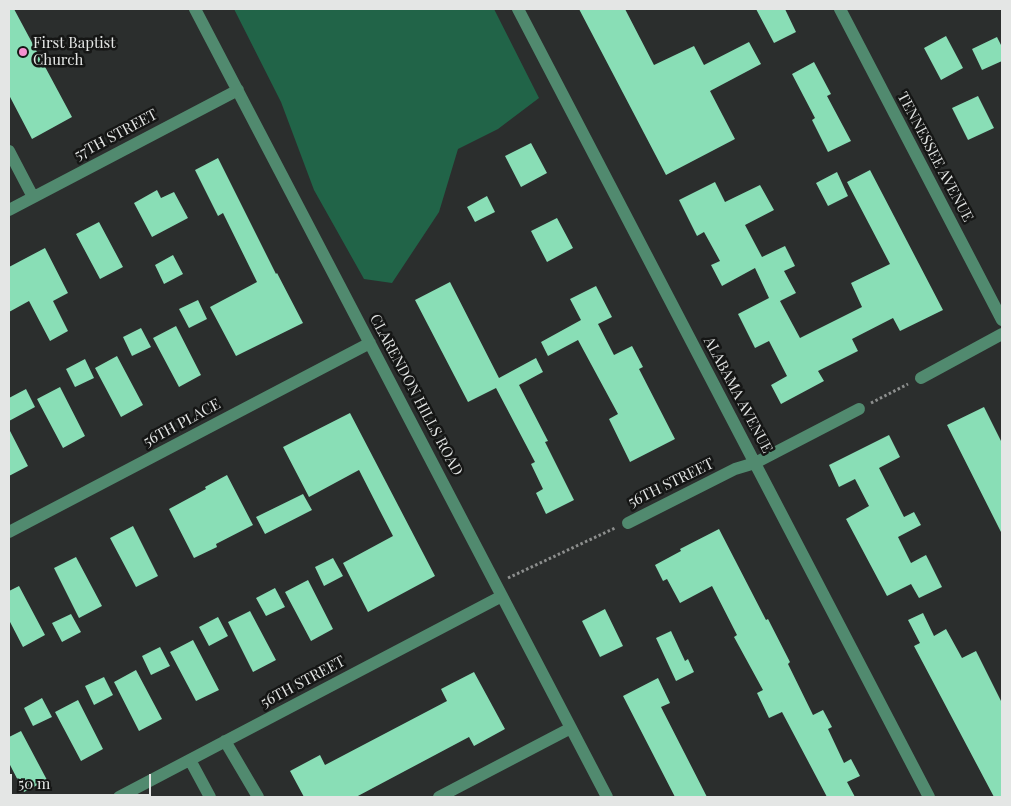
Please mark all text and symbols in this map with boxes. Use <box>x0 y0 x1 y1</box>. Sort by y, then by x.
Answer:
place label: First Baptist Church <box>33 34 116 69</box>
marker: First Baptist Church <box>17 46 29 58</box>
street label: TENNESSEE AVENUE <box>893 89 977 225</box>
street label: 57TH STREET <box>71 106 161 164</box>
street label: CLARENDON HILLS ROAD <box>366 311 466 479</box>
street label: ALABAMA AVENUE <box>700 334 776 456</box>
street label: 56TH PLACE <box>140 395 224 451</box>
street label: 56TH STREET <box>625 455 717 511</box>
street label: 56TH STREET <box>258 652 348 712</box>
scale bar <box>12 764 154 796</box>
text: 50 m <box>18 773 50 793</box>

